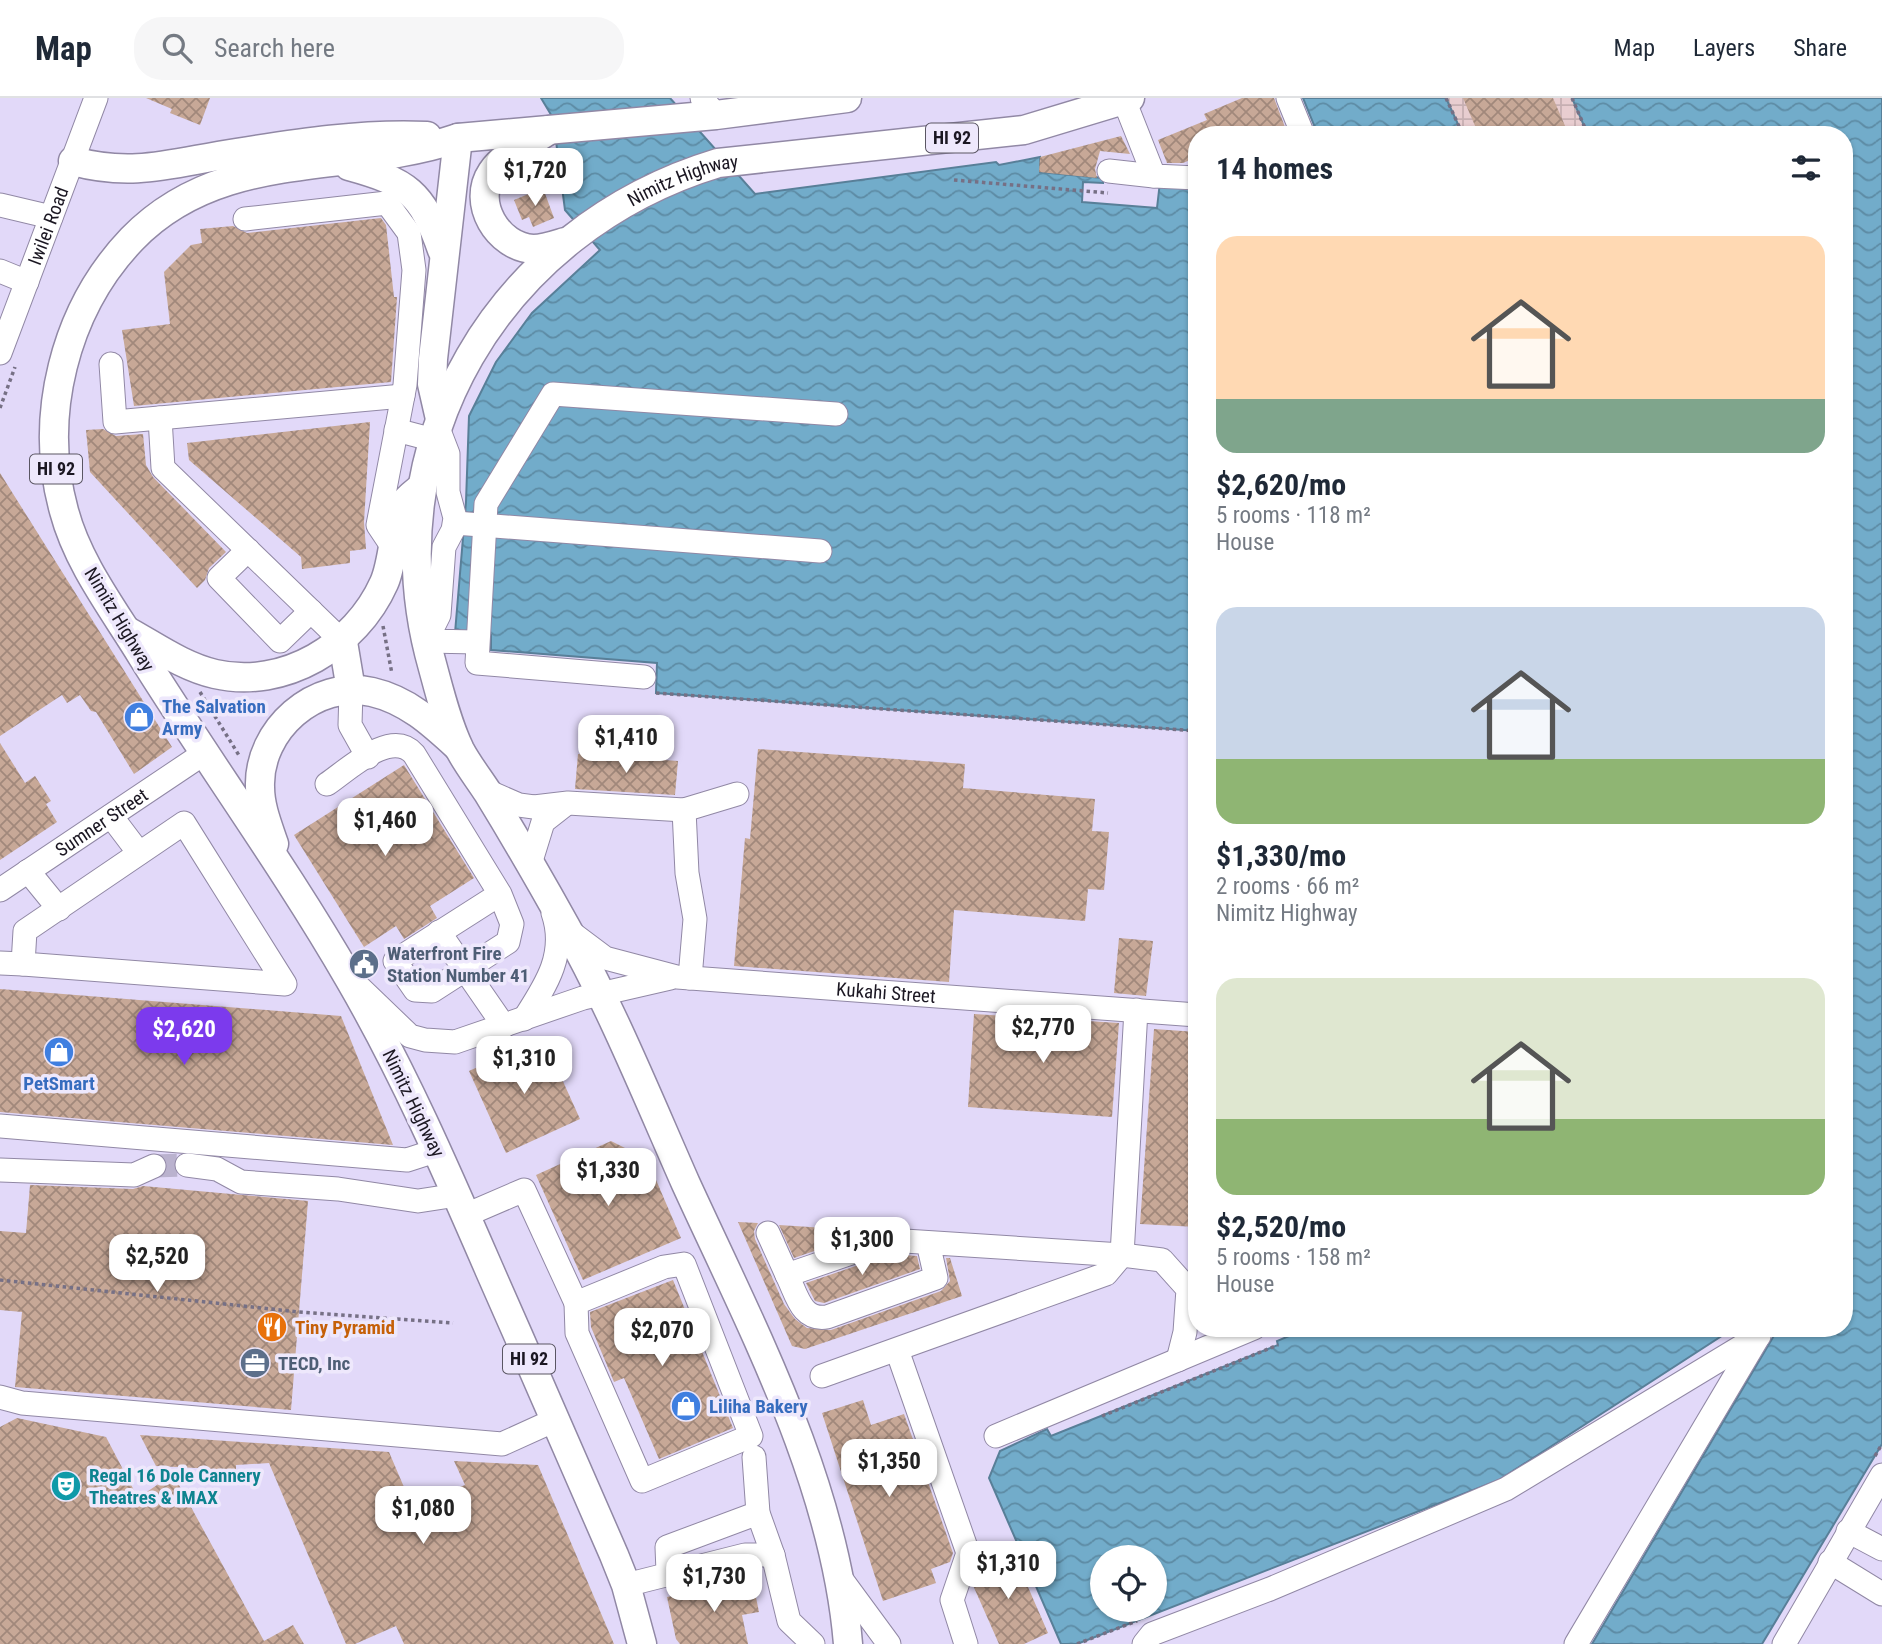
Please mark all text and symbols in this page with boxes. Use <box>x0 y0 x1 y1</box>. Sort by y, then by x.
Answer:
search box <box>134 17 624 80</box>
text: Map <box>35 29 92 68</box>
icon: search <box>158 29 196 67</box>
text: Search here <box>214 33 335 63</box>
text: Map <box>1614 34 1655 62</box>
text: Layers <box>1693 34 1755 62</box>
text: Share <box>1793 34 1847 62</box>
road number: HI 92 <box>926 124 978 153</box>
pin: $1,720 <box>478 148 592 208</box>
icon: filters <box>1787 149 1825 187</box>
street label: Nimitz Highway <box>623 150 739 211</box>
text: 14 homes <box>1216 151 1333 186</box>
text: $1,720 <box>503 157 567 184</box>
street label: Iwilei Road <box>23 184 74 268</box>
icon: home <box>1458 281 1584 407</box>
road number: HI 92 <box>30 454 82 484</box>
text: $2,620/mo <box>1216 467 1346 502</box>
text: 5 rooms · 118 m² <box>1216 502 1371 529</box>
text: House <box>1216 529 1274 556</box>
street label: Nimitz Highway <box>80 563 160 675</box>
icon: home <box>1458 652 1584 778</box>
place label: The Salvation Army <box>162 695 266 740</box>
shop icon: The Salvation Army <box>122 700 156 734</box>
pin: $1,410 <box>569 716 683 775</box>
text: $1,410 <box>594 724 658 751</box>
street label: Sumner Street <box>51 783 152 862</box>
pin: $1,460 <box>328 798 442 858</box>
text: $1,460 <box>353 807 417 834</box>
text: $1,330/mo <box>1216 838 1346 873</box>
text: 2 rooms · 66 m² <box>1216 873 1359 900</box>
text: Nimitz Highway <box>1216 900 1358 927</box>
place label: Waterfront Fire Station Number 41 <box>387 942 529 987</box>
public building icon: Waterfront Fire Station Number 41 <box>347 947 381 981</box>
street label: Kukahi Street <box>835 978 936 1008</box>
pin: $2,770 <box>986 1006 1100 1065</box>
pin: $2,620 <box>127 1007 241 1067</box>
text: $2,770 <box>1011 1014 1075 1041</box>
text: $2,620 <box>152 1016 216 1043</box>
icon: home <box>1458 1023 1584 1149</box>
shop icon: PetSmart <box>42 1035 76 1069</box>
pin: $1,310 <box>467 1037 581 1096</box>
text: $1,310 <box>492 1045 556 1072</box>
street label: Nimitz Highway <box>378 1046 450 1161</box>
place label: PetSmart <box>23 1072 95 1095</box>
pin: $1,330 <box>551 1148 665 1208</box>
text: $1,330 <box>576 1157 640 1184</box>
text: $2,520/mo <box>1216 1209 1346 1244</box>
pin: $1,300 <box>805 1218 919 1277</box>
text: $1,300 <box>830 1226 894 1253</box>
pin: $2,520 <box>100 1234 214 1294</box>
text: $2,520 <box>125 1243 189 1270</box>
text: 5 rooms · 158 m² <box>1216 1244 1371 1271</box>
text: House <box>1216 1271 1274 1298</box>
pin: $2,070 <box>605 1308 719 1368</box>
restaurant icon: Tiny Pyramid <box>255 1310 289 1344</box>
place label: Tiny Pyramid <box>295 1316 395 1339</box>
text: $2,070 <box>630 1317 694 1344</box>
road number: HI 92 <box>503 1344 555 1374</box>
office icon: TECD, Inc <box>238 1346 272 1380</box>
place label: TECD, Inc <box>278 1352 351 1375</box>
shop icon: Liliha Bakery <box>669 1389 703 1423</box>
place label: Liliha Bakery <box>709 1395 808 1418</box>
pin: $1,350 <box>832 1440 946 1499</box>
text: $1,350 <box>857 1448 921 1475</box>
place label: Regal 16 Dole Cannery Theatres & IMAX <box>89 1464 261 1509</box>
theatre icon: Regal 16 Dole Cannery Theatres & IMAX <box>49 1469 83 1503</box>
pin: $1,080 <box>366 1486 480 1546</box>
text: $1,080 <box>391 1495 455 1522</box>
pin: $1,310 <box>951 1542 1065 1601</box>
map controls <box>1090 1545 1167 1622</box>
button: locate <box>1090 1545 1167 1622</box>
text: $1,310 <box>976 1550 1040 1577</box>
pin: $1,730 <box>657 1554 771 1614</box>
text: $1,730 <box>682 1563 746 1590</box>

